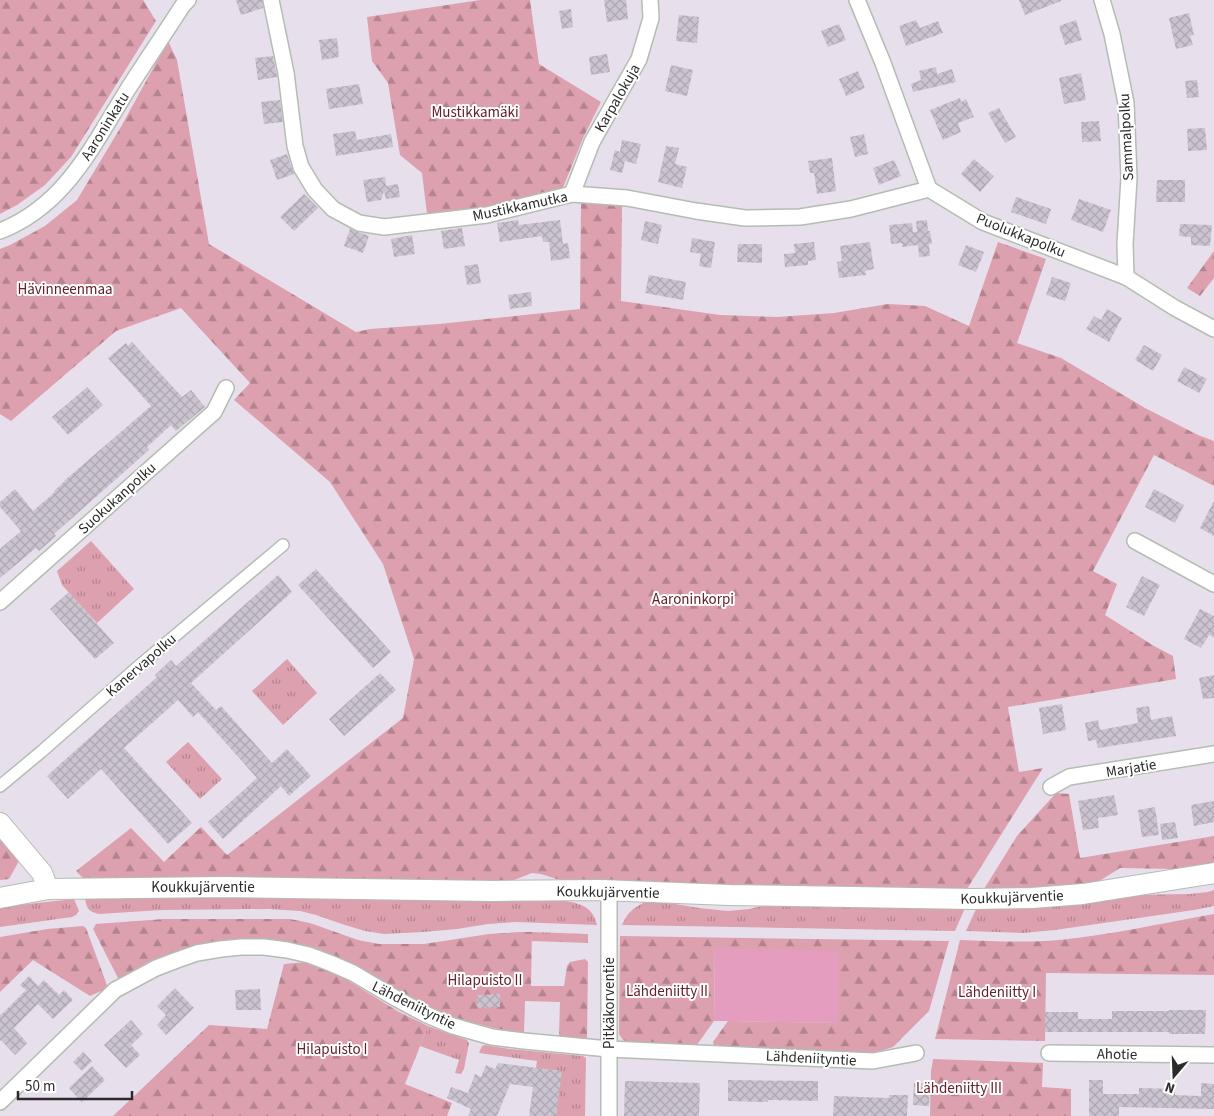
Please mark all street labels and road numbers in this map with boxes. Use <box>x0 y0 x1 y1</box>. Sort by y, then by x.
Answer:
street label: Karpalokuja <box>589 60 645 136</box>
street label: Aaroninkatu <box>76 88 135 165</box>
street label: Sammalpolku <box>1114 93 1139 181</box>
street label: Mustikkamutka <box>471 186 570 227</box>
street label: Puolukkapolku <box>973 208 1069 263</box>
street label: Suokukanpolku <box>74 458 161 539</box>
street label: Kanervapolku <box>101 629 181 702</box>
street label: Marjatie <box>1104 754 1158 783</box>
street label: Koukkujärventie <box>151 877 255 898</box>
street label: Koukkujärventie <box>556 881 660 904</box>
street label: Koukkujärventie <box>960 885 1064 910</box>
street label: Pitkäkorventie <box>599 957 620 1049</box>
street label: Lähdeniityntie <box>368 976 459 1035</box>
street label: Ahotie <box>1097 1044 1137 1065</box>
street label: Lähdeniityntie <box>765 1046 857 1071</box>

